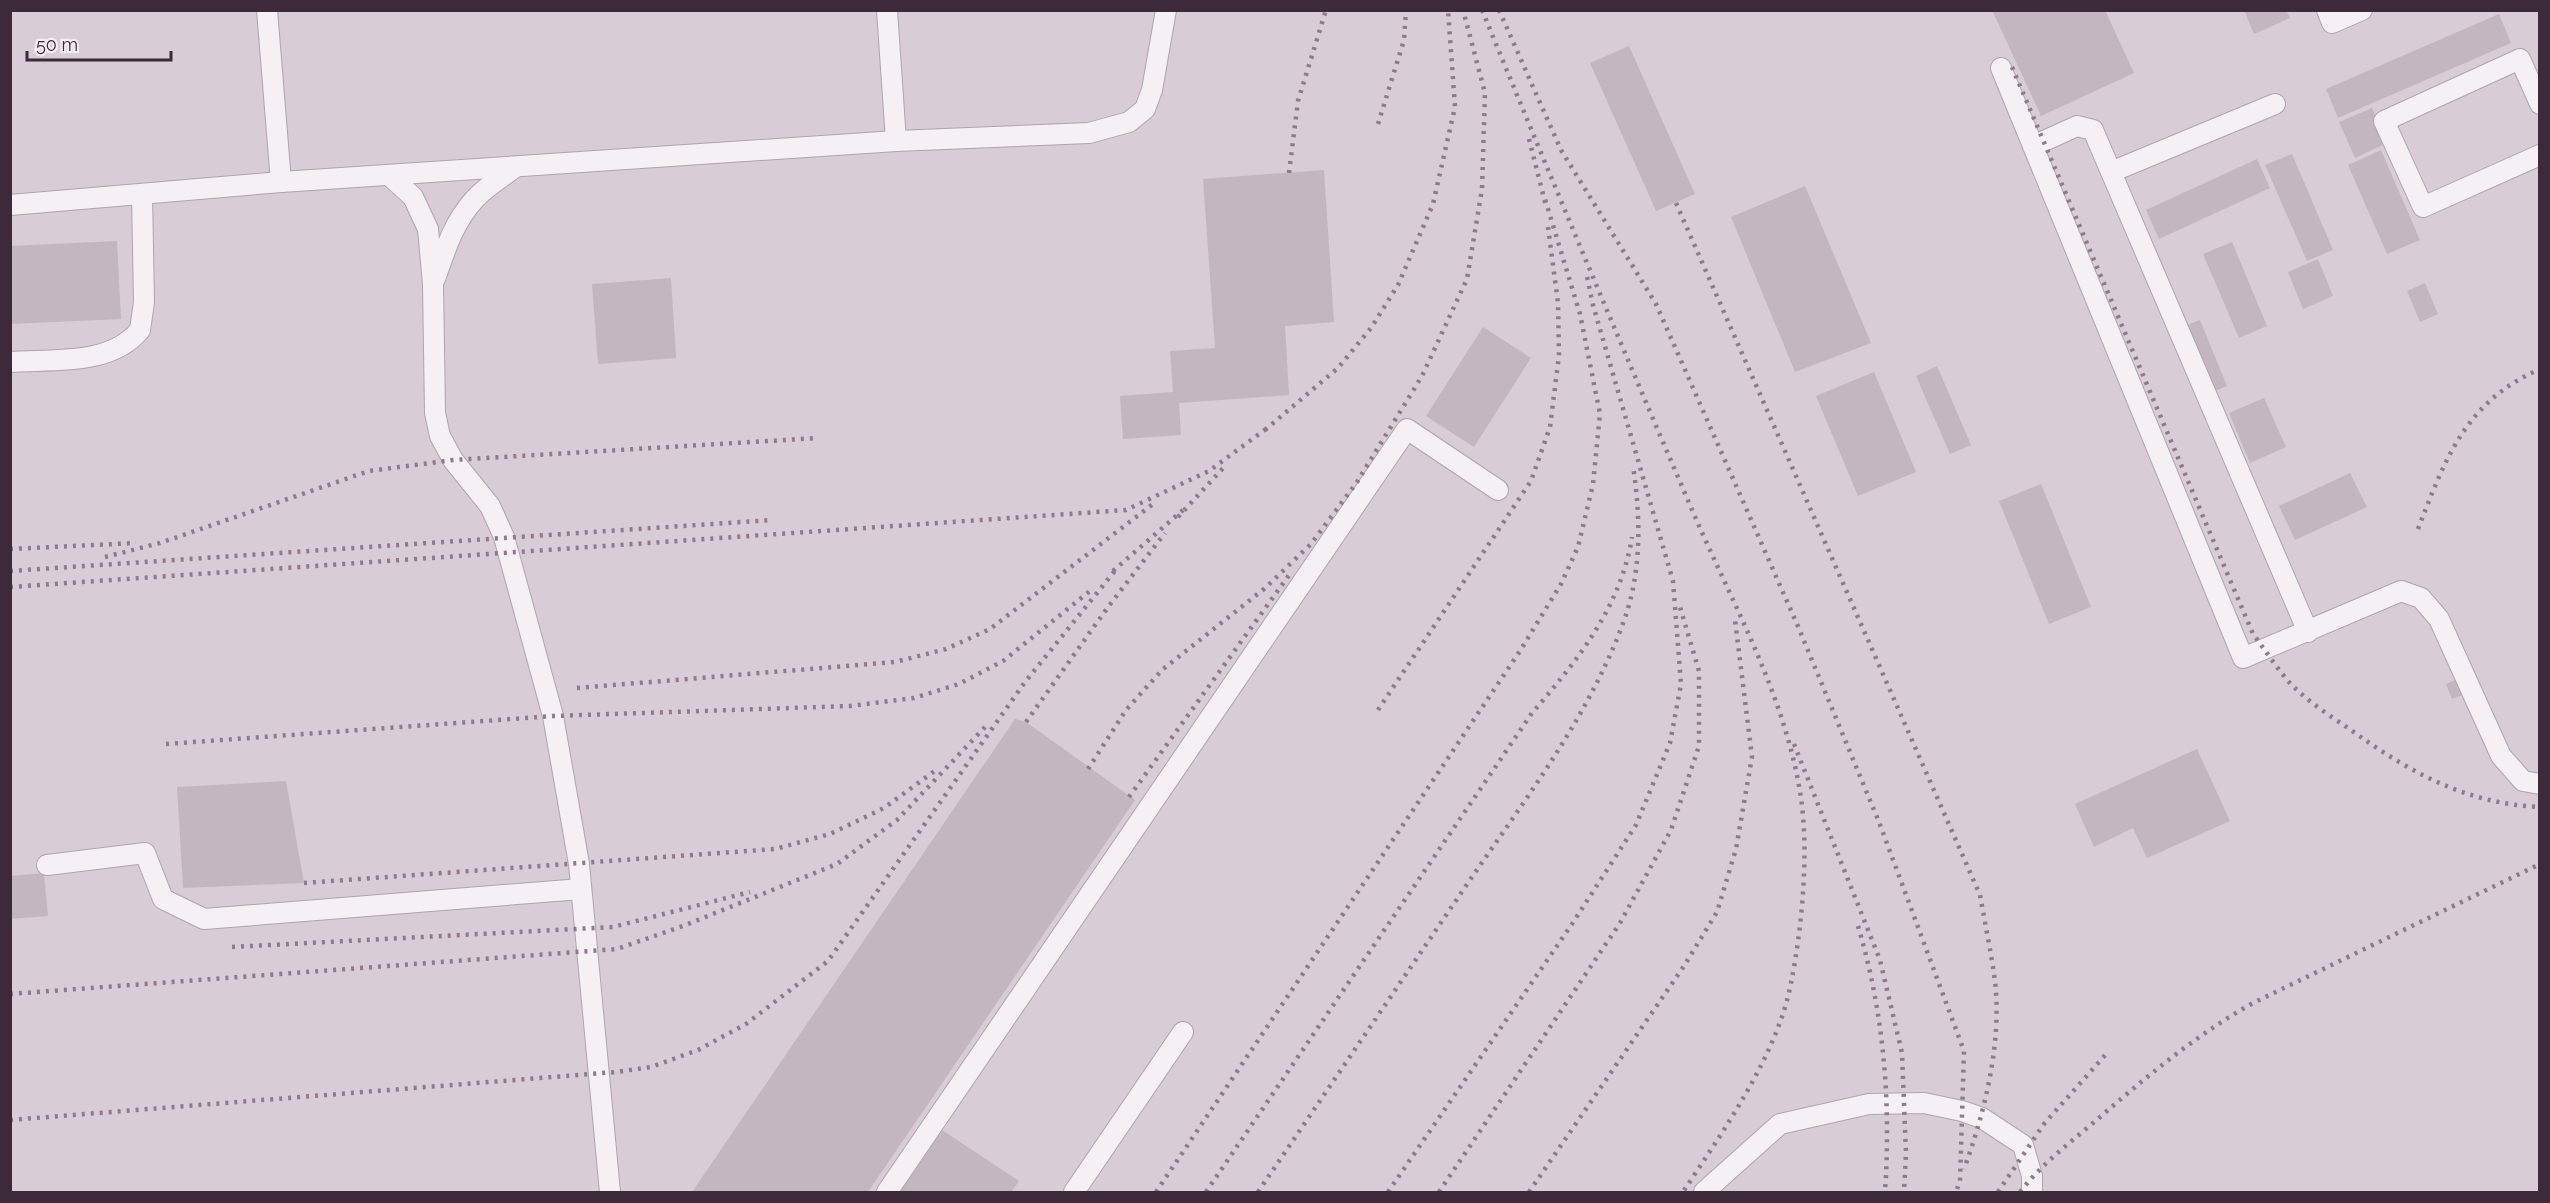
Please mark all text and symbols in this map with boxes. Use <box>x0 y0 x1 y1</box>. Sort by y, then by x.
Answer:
scale bar <box>27 24 171 62</box>
text: 50 m <box>36 34 78 55</box>

